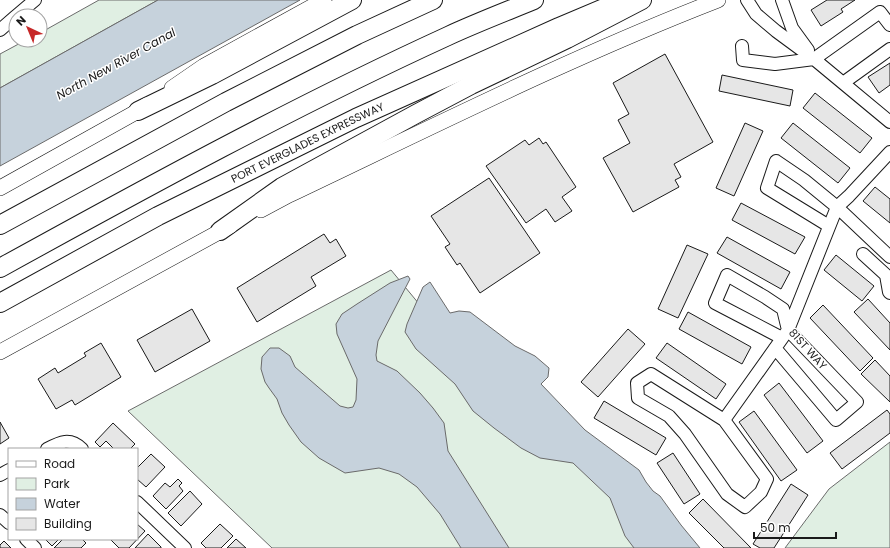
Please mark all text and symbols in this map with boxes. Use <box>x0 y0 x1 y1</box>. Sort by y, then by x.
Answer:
north arrow <box>8 8 48 48</box>
text: N <box>13 12 30 29</box>
water label: North New River Canal <box>53 24 179 104</box>
street label: PORT EVERGLADES EXPRESSWAY <box>228 98 387 187</box>
street label: 81ST WAY <box>785 325 831 373</box>
legend <box>8 448 138 540</box>
text: Road <box>44 455 75 472</box>
text: Park <box>44 475 71 492</box>
text: Water <box>44 495 81 512</box>
scale bar <box>754 514 836 540</box>
text: Building <box>44 515 92 532</box>
text: 50 m <box>760 519 791 536</box>

